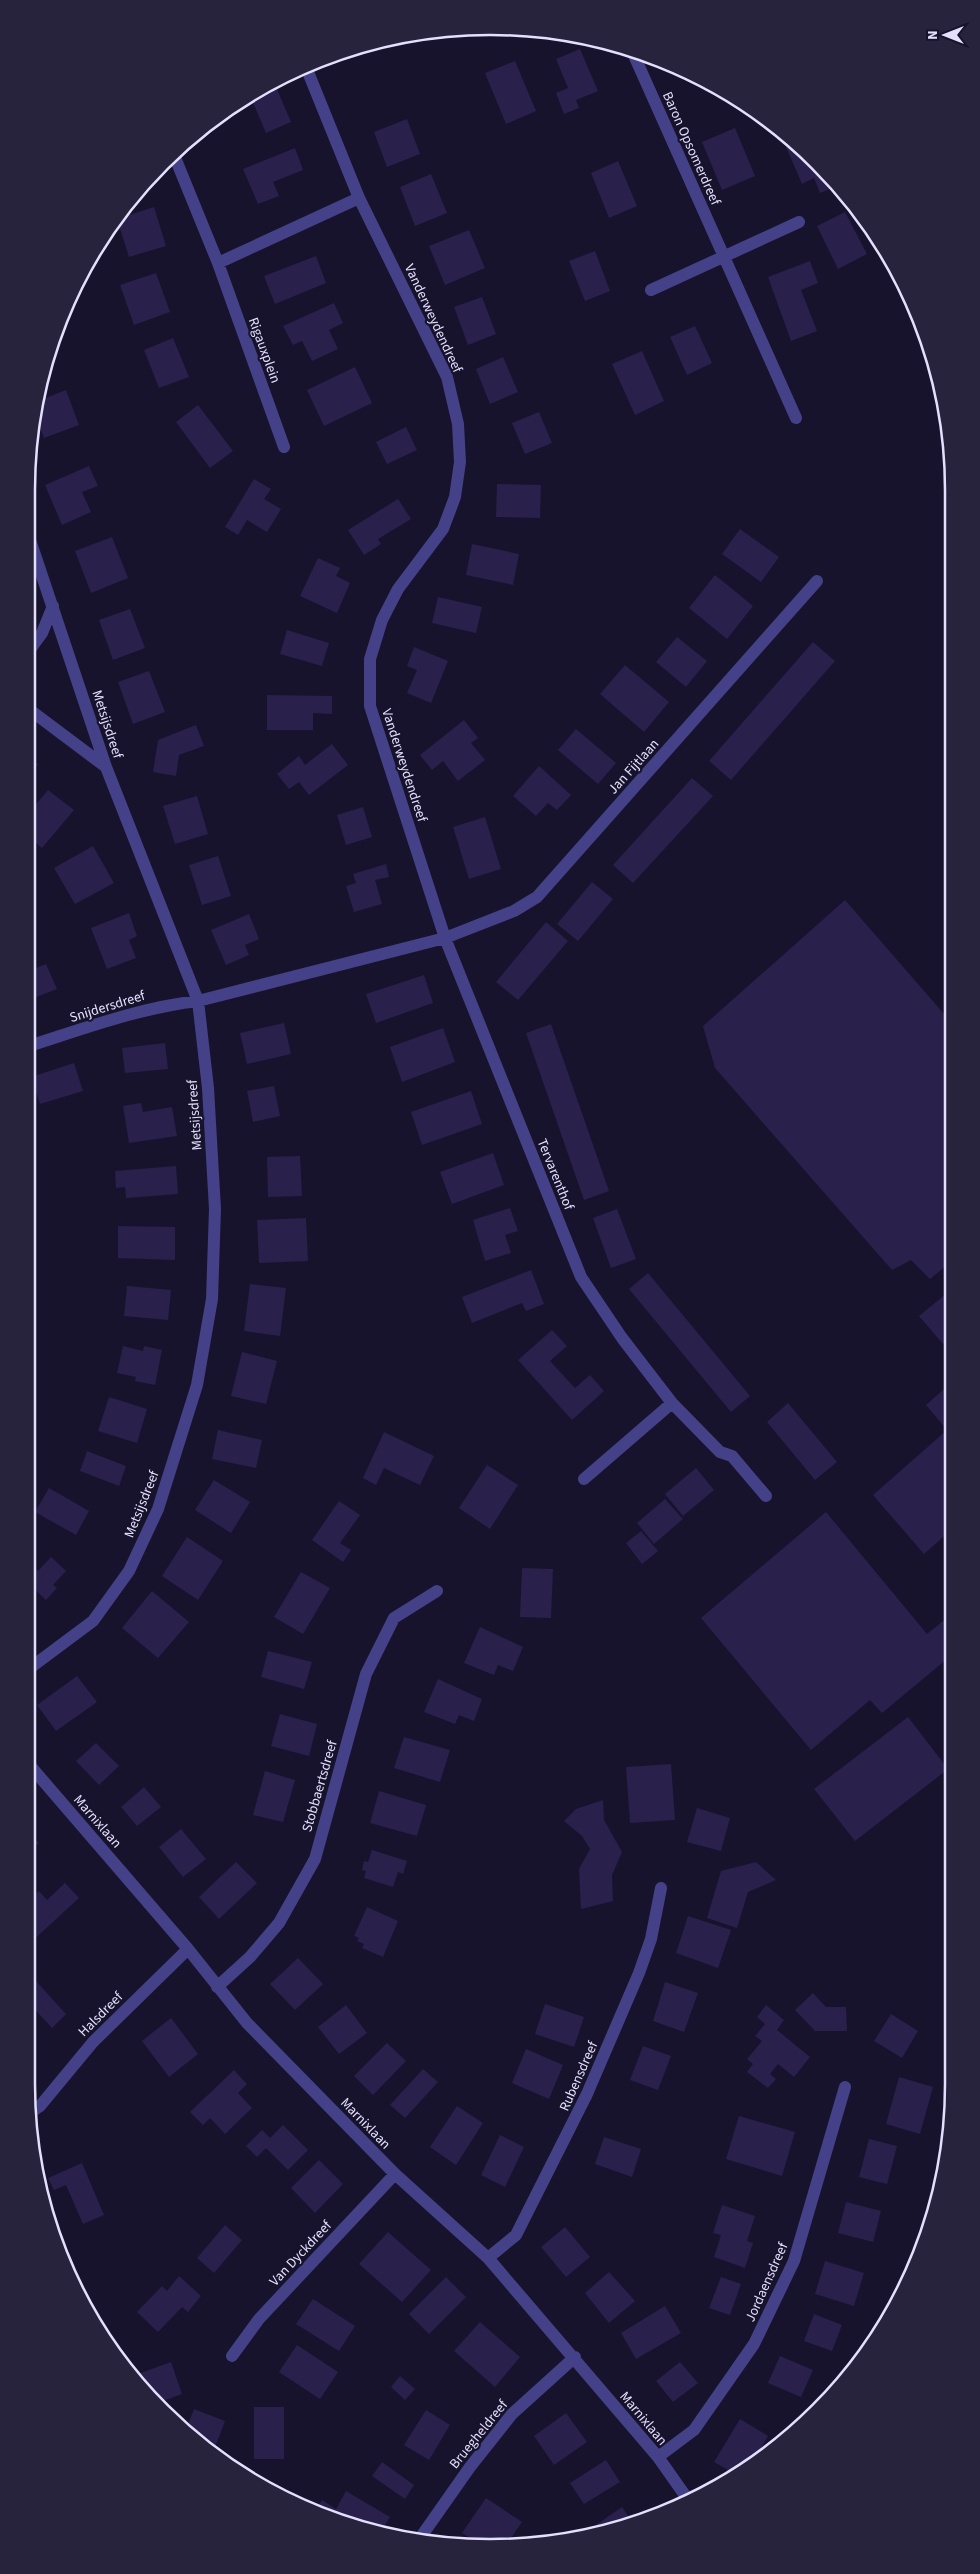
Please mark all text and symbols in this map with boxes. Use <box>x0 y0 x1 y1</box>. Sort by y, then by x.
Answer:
north arrow <box>920 10 970 60</box>
text: N <box>923 30 943 40</box>
street label: Baron Opsomerdreef <box>657 88 725 209</box>
street label: Vanderweydendreef <box>399 261 467 377</box>
street label: Rigauxplein <box>243 315 285 386</box>
street label: Metsijsdreef <box>87 688 128 762</box>
street label: Vanderweydendreef <box>376 706 432 825</box>
street label: Jan Fijtlaan <box>604 735 664 799</box>
street label: Snijdersdreef <box>67 986 148 1028</box>
street label: Metsijsdreef <box>182 1078 207 1151</box>
street label: Tervarenthof <box>532 1136 579 1214</box>
street label: Metsijsdreef <box>119 1467 165 1541</box>
street label: Stobbaertsdreef <box>297 1737 343 1834</box>
street label: Marnixlaan <box>68 1791 126 1853</box>
street label: Halsdreef <box>74 1987 128 2042</box>
street label: Rubensdreef <box>555 2038 604 2114</box>
street label: Marnixlaan <box>336 2093 395 2154</box>
street label: Van Dyckdreef <box>265 2216 337 2291</box>
street label: Jordaensdreef <box>741 2239 794 2325</box>
street label: Marnixlaan <box>615 2387 672 2450</box>
street label: Bruegheldreef <box>445 2395 513 2473</box>

